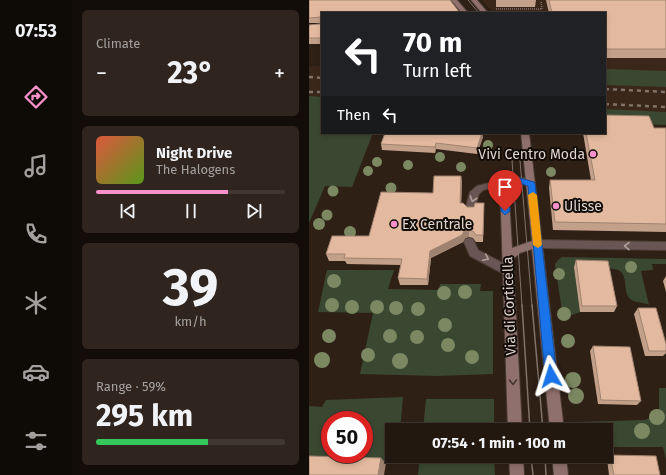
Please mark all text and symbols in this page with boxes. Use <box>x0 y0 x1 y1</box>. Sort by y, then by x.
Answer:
text: 07:53 <box>15 20 57 42</box>
text: 70 m <box>403 26 462 59</box>
icon: left <box>337 28 389 80</box>
text: Climate <box>96 36 140 51</box>
text: 23° <box>167 55 214 91</box>
text: − <box>96 60 107 87</box>
text: + <box>274 60 285 87</box>
text: Turn left <box>403 60 472 82</box>
icon: directions <box>22 83 50 111</box>
icon: left <box>379 104 401 126</box>
text: Then <box>337 106 371 124</box>
text: Night Drive <box>156 144 232 162</box>
place label: Vivi Centro Moda <box>478 146 585 163</box>
marker: Vivi Centro Moda <box>588 149 598 159</box>
icon: music <box>22 152 50 180</box>
text: The Halogens <box>156 162 235 177</box>
pin <box>488 170 522 211</box>
icon: arrive <box>494 176 516 198</box>
one-way arrow <box>469 196 477 203</box>
place label: Ulisse <box>564 198 602 215</box>
icon: previous <box>117 200 139 222</box>
icon: pause <box>180 200 202 222</box>
icon: next <box>243 200 265 222</box>
marker: Ulisse <box>551 201 561 211</box>
place label: Ex Centrale <box>402 216 473 233</box>
marker: Ex Centrale <box>389 219 399 229</box>
icon: phone <box>22 220 50 248</box>
one-way arrow <box>624 241 630 250</box>
one-way arrow <box>481 254 489 261</box>
text: 39 <box>163 256 218 319</box>
street label: Via di Corticella <box>499 256 520 356</box>
icon: climate <box>22 289 50 317</box>
text: km/h <box>174 314 207 329</box>
position arrow <box>530 355 572 397</box>
icon: car <box>22 358 50 386</box>
text: Range · 59% <box>96 379 166 394</box>
one-way arrow <box>508 379 517 385</box>
text: 295 km <box>96 398 193 434</box>
speed limit sign: 50 <box>321 411 373 463</box>
icon: filters <box>22 427 50 455</box>
text: 07:54 · 1 min · 100 m <box>432 434 566 452</box>

